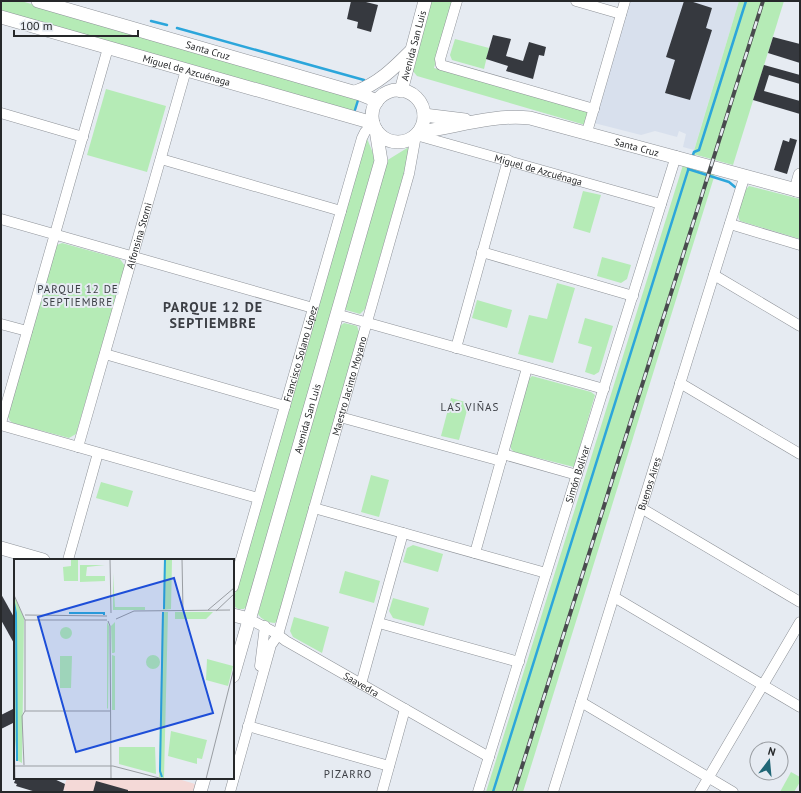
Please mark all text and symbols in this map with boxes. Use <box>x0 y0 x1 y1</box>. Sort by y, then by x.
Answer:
street label: Avenida San Luis <box>398 9 429 82</box>
scale bar <box>14 12 138 38</box>
text: 100 m <box>20 18 53 33</box>
street label: Santa Cruz <box>184 38 232 63</box>
street label: Miguel de Azcuénaga <box>141 51 232 89</box>
street label: Santa Cruz <box>613 135 661 159</box>
street label: Miguel de Azcuénaga <box>493 151 584 188</box>
street label: Alfonsina Storni <box>123 201 154 270</box>
district label: PARQUE 12 DE SEPTIEMBRE <box>37 282 119 309</box>
district label: PARQUE 12 DE SEPTIEMBRE <box>163 298 263 332</box>
street label: Francisco Solano López <box>280 304 320 403</box>
street label: Maestro Jacinto Moyano <box>329 335 369 437</box>
street label: Avenida San Luis <box>291 382 323 455</box>
district label: LAS VIÑAS <box>441 400 499 414</box>
street label: Simón Bolívar <box>562 443 592 504</box>
street label: Buenos Aires <box>635 455 663 512</box>
inset map <box>14 559 234 779</box>
street label: Saavedra <box>341 669 381 699</box>
north arrow <box>749 741 789 781</box>
text: N <box>766 744 777 759</box>
district label: PIZARRO <box>324 767 372 781</box>

